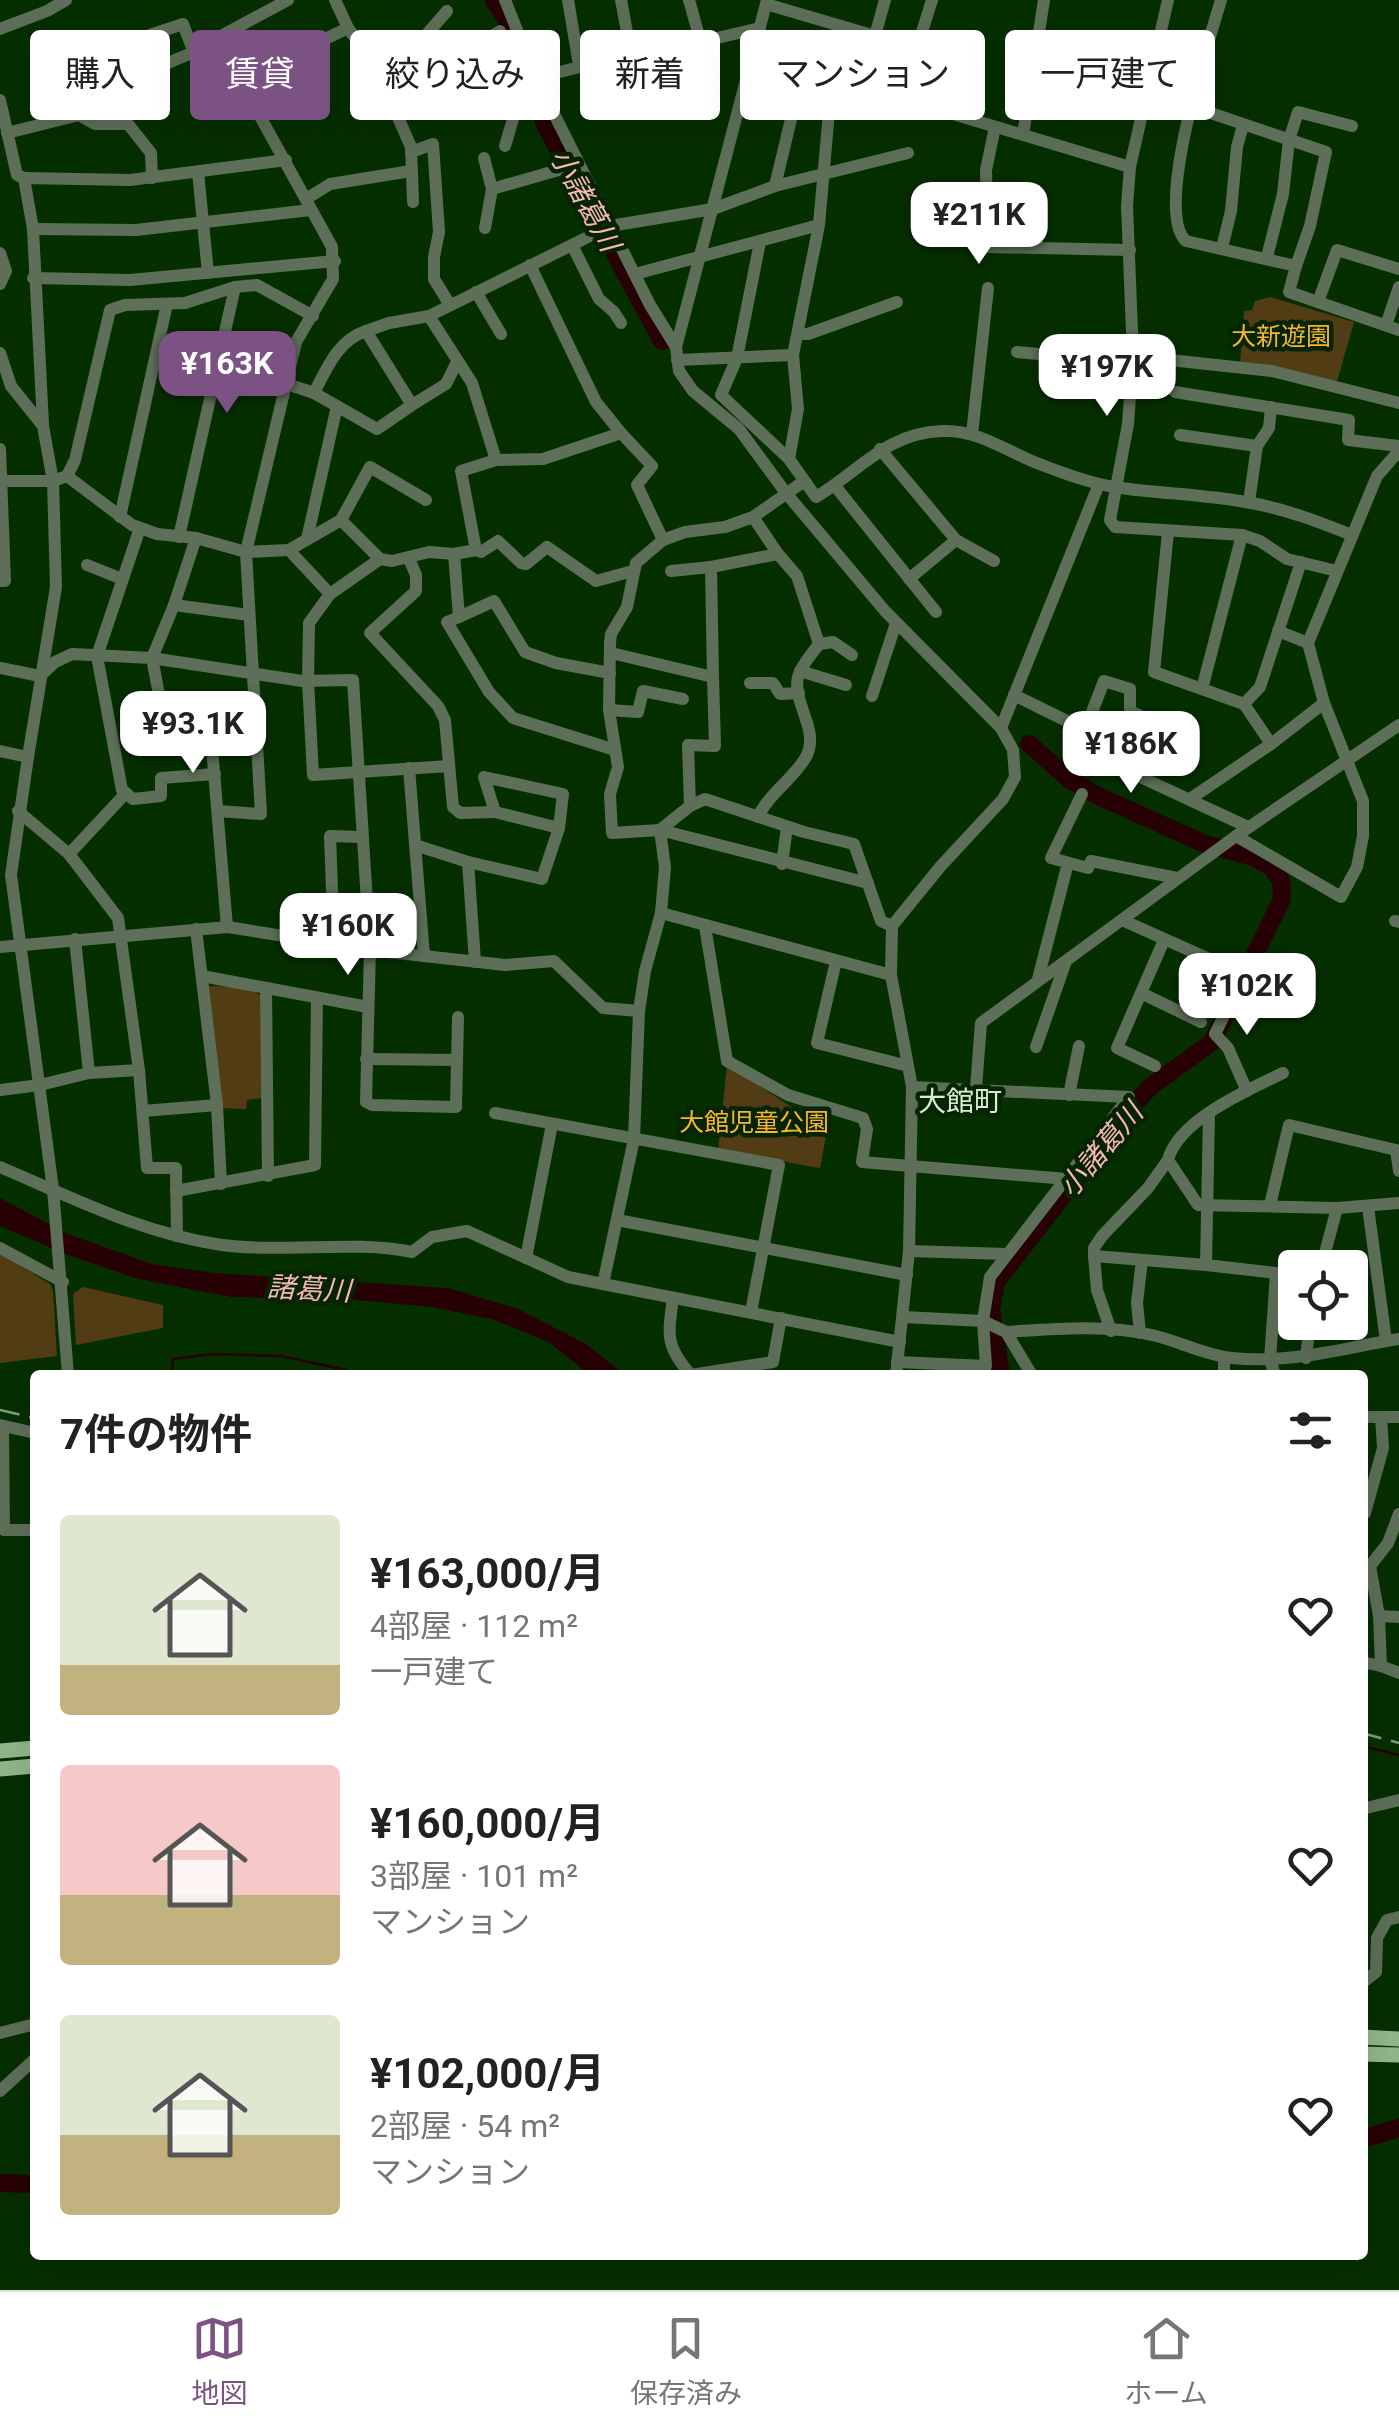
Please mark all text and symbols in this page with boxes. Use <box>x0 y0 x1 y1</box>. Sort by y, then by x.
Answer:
chip: 購入 <box>30 30 170 120</box>
chip: 賃貸 <box>190 30 330 120</box>
chip: 絞り込み <box>350 30 560 120</box>
chip: 新着 <box>580 30 720 120</box>
chip: マンション <box>740 30 985 120</box>
chip: 一戸建て <box>1005 30 1215 120</box>
water label: 小諸葛川 <box>543 143 628 260</box>
pin: ¥211K <box>909 182 1049 267</box>
text: ¥211K <box>933 195 1025 233</box>
park label: 大新遊園 <box>1231 322 1331 351</box>
pin: ¥163K <box>157 331 297 416</box>
pin: ¥197K <box>1037 334 1177 419</box>
text: ¥163K <box>181 344 273 382</box>
text: ¥197K <box>1061 347 1153 385</box>
pin: ¥93.1K <box>112 691 274 776</box>
text: ¥93.1K <box>142 704 244 742</box>
pin: ¥186K <box>1061 711 1201 796</box>
text: ¥186K <box>1085 724 1177 762</box>
pin: ¥160K <box>278 893 418 978</box>
text: ¥160K <box>302 906 394 944</box>
pin: ¥102K <box>1177 953 1317 1038</box>
text: ¥102K <box>1201 966 1293 1004</box>
district label: 大館町 <box>918 1085 1002 1118</box>
water label: 小諸葛川 <box>1052 1094 1152 1204</box>
park label: 大館児童公園 <box>679 1108 829 1137</box>
map controls <box>1278 1250 1368 1340</box>
button: locate <box>1278 1250 1368 1340</box>
water label: 諸葛川 <box>266 1270 355 1308</box>
icon: filters <box>1283 1403 1338 1458</box>
text: 7件の物件 <box>60 1410 252 1459</box>
text: ¥163,000/月 <box>370 1549 605 1598</box>
icon: home <box>140 1555 260 1675</box>
icon: heart <box>1283 1588 1338 1643</box>
text: 4部屋 · 112 m² <box>370 1607 578 1645</box>
text: 一戸建て <box>370 1653 498 1691</box>
text: ¥160,000/月 <box>370 1799 605 1848</box>
icon: home <box>140 1805 260 1925</box>
icon: heart <box>1283 1838 1338 1893</box>
text: 3部屋 · 101 m² <box>370 1857 578 1895</box>
text: マンション <box>370 1903 530 1941</box>
text: ¥102,000/月 <box>370 2049 605 2098</box>
icon: home <box>140 2055 260 2175</box>
icon: heart <box>1283 2088 1338 2143</box>
text: 2部屋 · 54 m² <box>370 2107 560 2145</box>
text: マンション <box>370 2153 530 2191</box>
tab: 地図 <box>191 2311 247 2411</box>
tab: 保存済み <box>630 2311 742 2411</box>
tab: ホーム <box>1125 2311 1208 2411</box>

